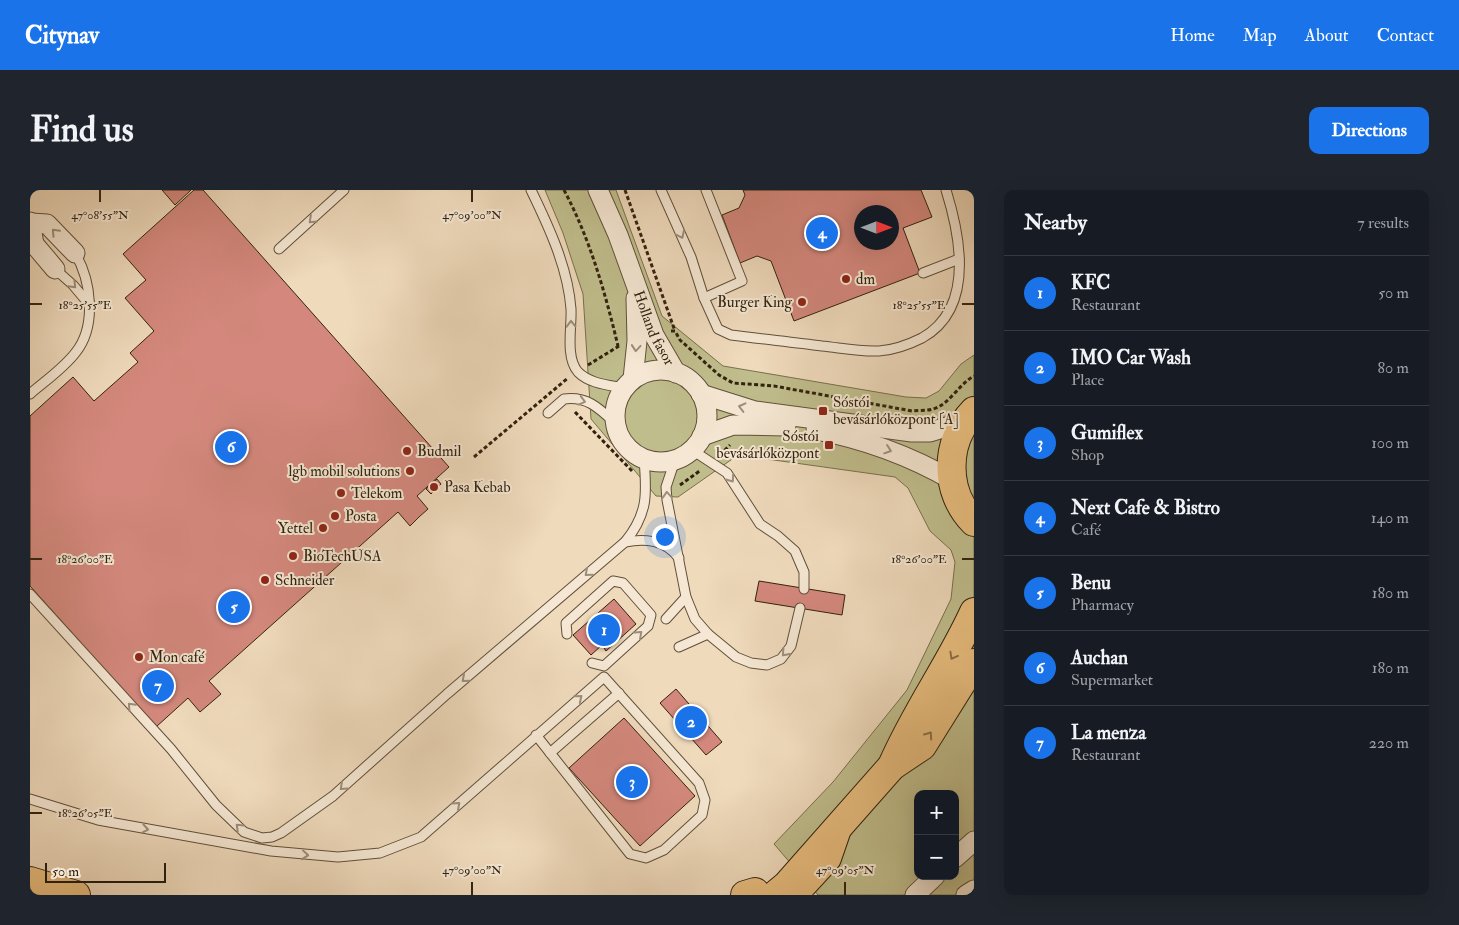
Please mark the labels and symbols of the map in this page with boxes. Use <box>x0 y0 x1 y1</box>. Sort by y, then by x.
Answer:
north arrow <box>854 205 899 250</box>
text: 47°08'55"N <box>71 208 129 223</box>
text: 47°09'00"N <box>442 208 502 223</box>
one-way arrow <box>308 214 317 223</box>
pin: 4 <box>806 214 838 252</box>
one-way arrow <box>52 229 61 238</box>
one-way arrow <box>674 230 685 239</box>
place label: dm <box>856 270 875 289</box>
marker: dm <box>840 273 852 285</box>
one-way arrow <box>67 280 76 289</box>
street label: Holland fasor <box>629 288 679 370</box>
place label: Burger King <box>717 293 793 312</box>
marker: Burger King <box>796 296 808 308</box>
text: 18°25'55"E <box>59 298 112 313</box>
text: 18°25'55"E <box>893 298 946 313</box>
one-way arrow <box>566 320 576 328</box>
one-way arrow <box>631 344 642 352</box>
place label: Sóstói bevásárlóközpont [A] <box>833 393 959 430</box>
one-way arrow <box>578 395 586 405</box>
one-way arrow <box>738 402 747 413</box>
marker: Sóstói bevásárlóközpont [A] <box>817 405 829 417</box>
place label: Sóstói bevásárlóközpont <box>716 427 819 464</box>
pin: 6 <box>215 428 247 466</box>
marker: Sóstói bevásárlóközpont <box>823 439 835 451</box>
place label: Budmil <box>417 442 462 461</box>
one-way arrow <box>883 444 892 454</box>
marker: Budmil <box>401 445 413 457</box>
place label: lgb mobil solutions <box>288 462 400 481</box>
marker: lgb mobil solutions <box>404 465 416 477</box>
one-way arrow <box>725 473 734 483</box>
place label: Pasa Kebab <box>444 478 511 497</box>
marker: Pasa Kebab <box>428 481 440 493</box>
place label: Telekom <box>351 484 403 503</box>
marker: Telekom <box>335 487 347 499</box>
one-way arrow <box>662 491 673 499</box>
place label: Posta <box>345 507 378 526</box>
marker: Posta <box>329 510 341 522</box>
place label: Yettel <box>278 519 313 538</box>
marker: Yettel <box>317 522 329 534</box>
your location <box>652 524 678 550</box>
place label: BioTechUSA <box>303 547 382 566</box>
marker: BioTechUSA <box>287 550 299 562</box>
text: 18°26'00"E <box>57 552 113 567</box>
text: 18°26'00"E <box>891 552 947 567</box>
one-way arrow <box>585 567 594 576</box>
place label: Schneider <box>275 571 335 590</box>
marker: Schneider <box>259 574 271 586</box>
pin: 5 <box>218 588 250 626</box>
pin: 1 <box>588 611 620 649</box>
one-way arrow <box>634 631 643 640</box>
place label: Mon café <box>149 648 205 667</box>
one-way arrow <box>782 648 791 657</box>
one-way arrow <box>949 650 959 659</box>
marker: Mon café <box>133 651 145 663</box>
pin: 7 <box>142 667 174 705</box>
one-way arrow <box>461 673 470 682</box>
one-way arrow <box>574 694 583 703</box>
one-way arrow <box>128 702 137 711</box>
pin: 2 <box>675 703 707 741</box>
one-way arrow <box>923 732 932 741</box>
pin: 3 <box>616 763 648 801</box>
one-way arrow <box>339 781 348 790</box>
one-way arrow <box>452 802 461 811</box>
text: 18°26'05"E <box>58 806 113 821</box>
one-way arrow <box>140 823 149 833</box>
one-way arrow <box>235 824 244 833</box>
one-way arrow <box>301 849 309 860</box>
scale bar <box>45 860 166 883</box>
text: 47°09'00"N <box>442 863 502 878</box>
text: 47°09'05"N <box>816 863 875 878</box>

